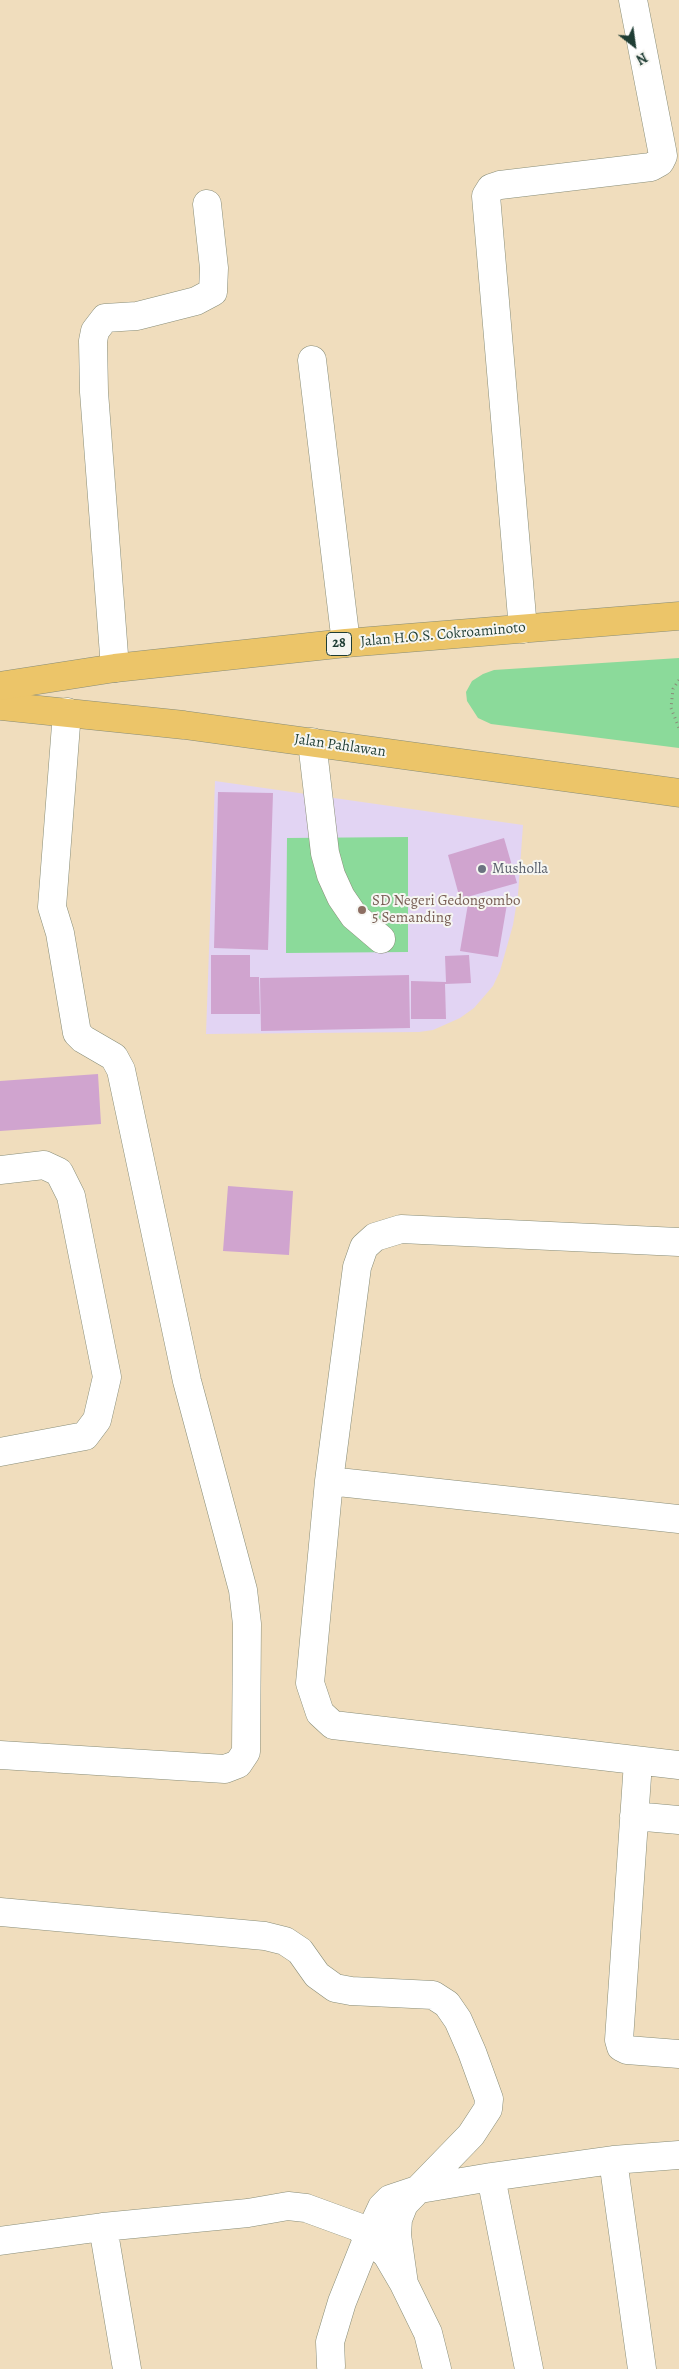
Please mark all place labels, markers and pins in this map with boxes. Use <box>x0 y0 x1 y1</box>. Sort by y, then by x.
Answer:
place label: Musholla <box>492 860 548 878</box>
marker: Musholla <box>476 863 488 875</box>
place label: SD Negeri Gedongombo 5 Semanding <box>372 892 520 927</box>
marker: SD Negeri Gedongombo 5 Semanding <box>356 904 368 916</box>

